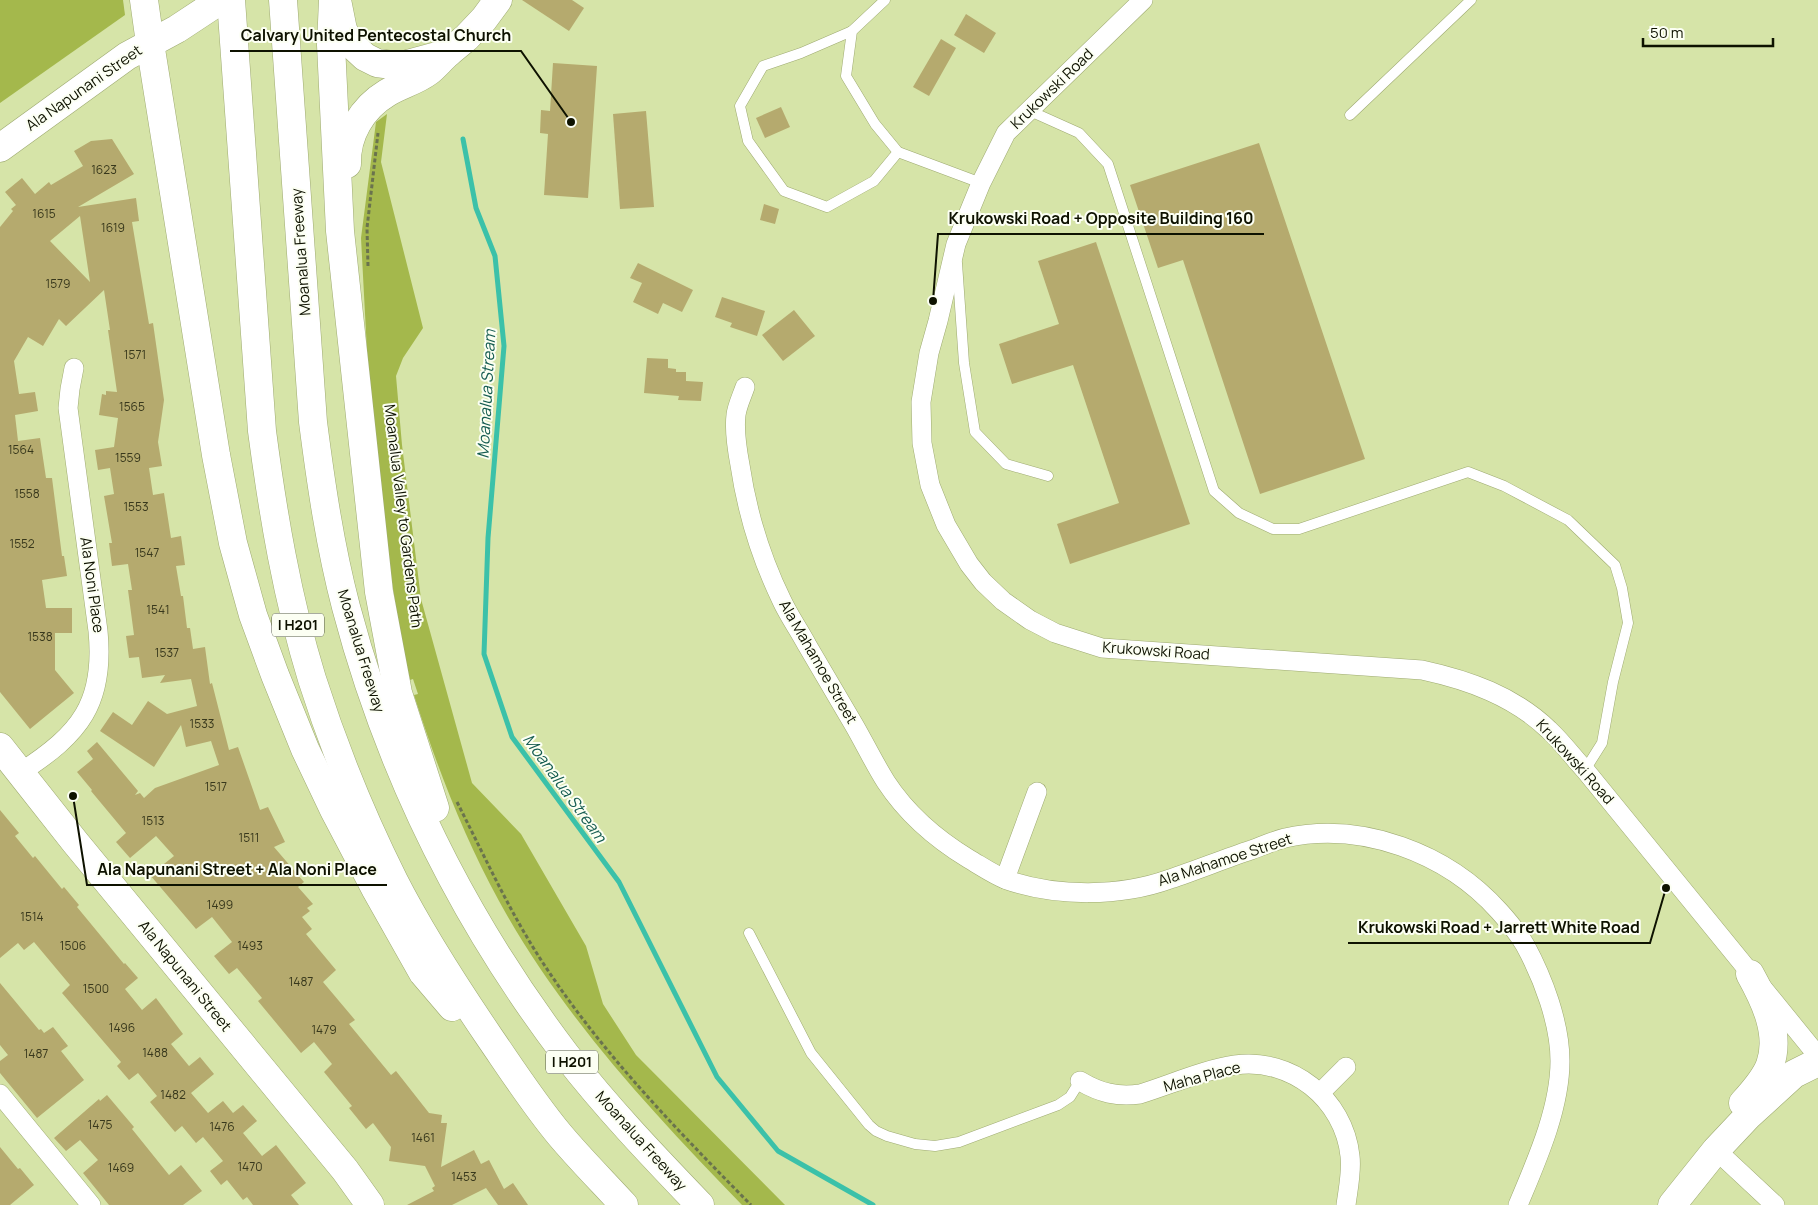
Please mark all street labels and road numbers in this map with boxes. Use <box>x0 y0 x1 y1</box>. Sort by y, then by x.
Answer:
street label: Ala Napunani Street <box>21 40 146 136</box>
street label: Krukowski Road <box>1006 44 1098 134</box>
street label: Moanalua Freeway <box>286 188 315 316</box>
street label: Moanalua Valley to Gardens Path <box>379 403 428 629</box>
street label: Ala Noni Place <box>75 536 110 634</box>
street label: Moanalua Freeway <box>333 587 390 715</box>
street label: Ala Mahamoe Street <box>774 596 862 728</box>
road number: I H201 <box>272 614 324 636</box>
street label: Krukowski Road <box>1102 636 1210 665</box>
street label: Krukowski Road <box>1532 715 1619 809</box>
street label: Ala Mahamoe Street <box>1155 828 1295 891</box>
street label: Ala Napunani Street <box>134 916 237 1036</box>
road number: I H201 <box>546 1050 598 1074</box>
street label: Maha Place <box>1161 1056 1243 1097</box>
street label: Moanalua Freeway <box>591 1086 692 1195</box>

